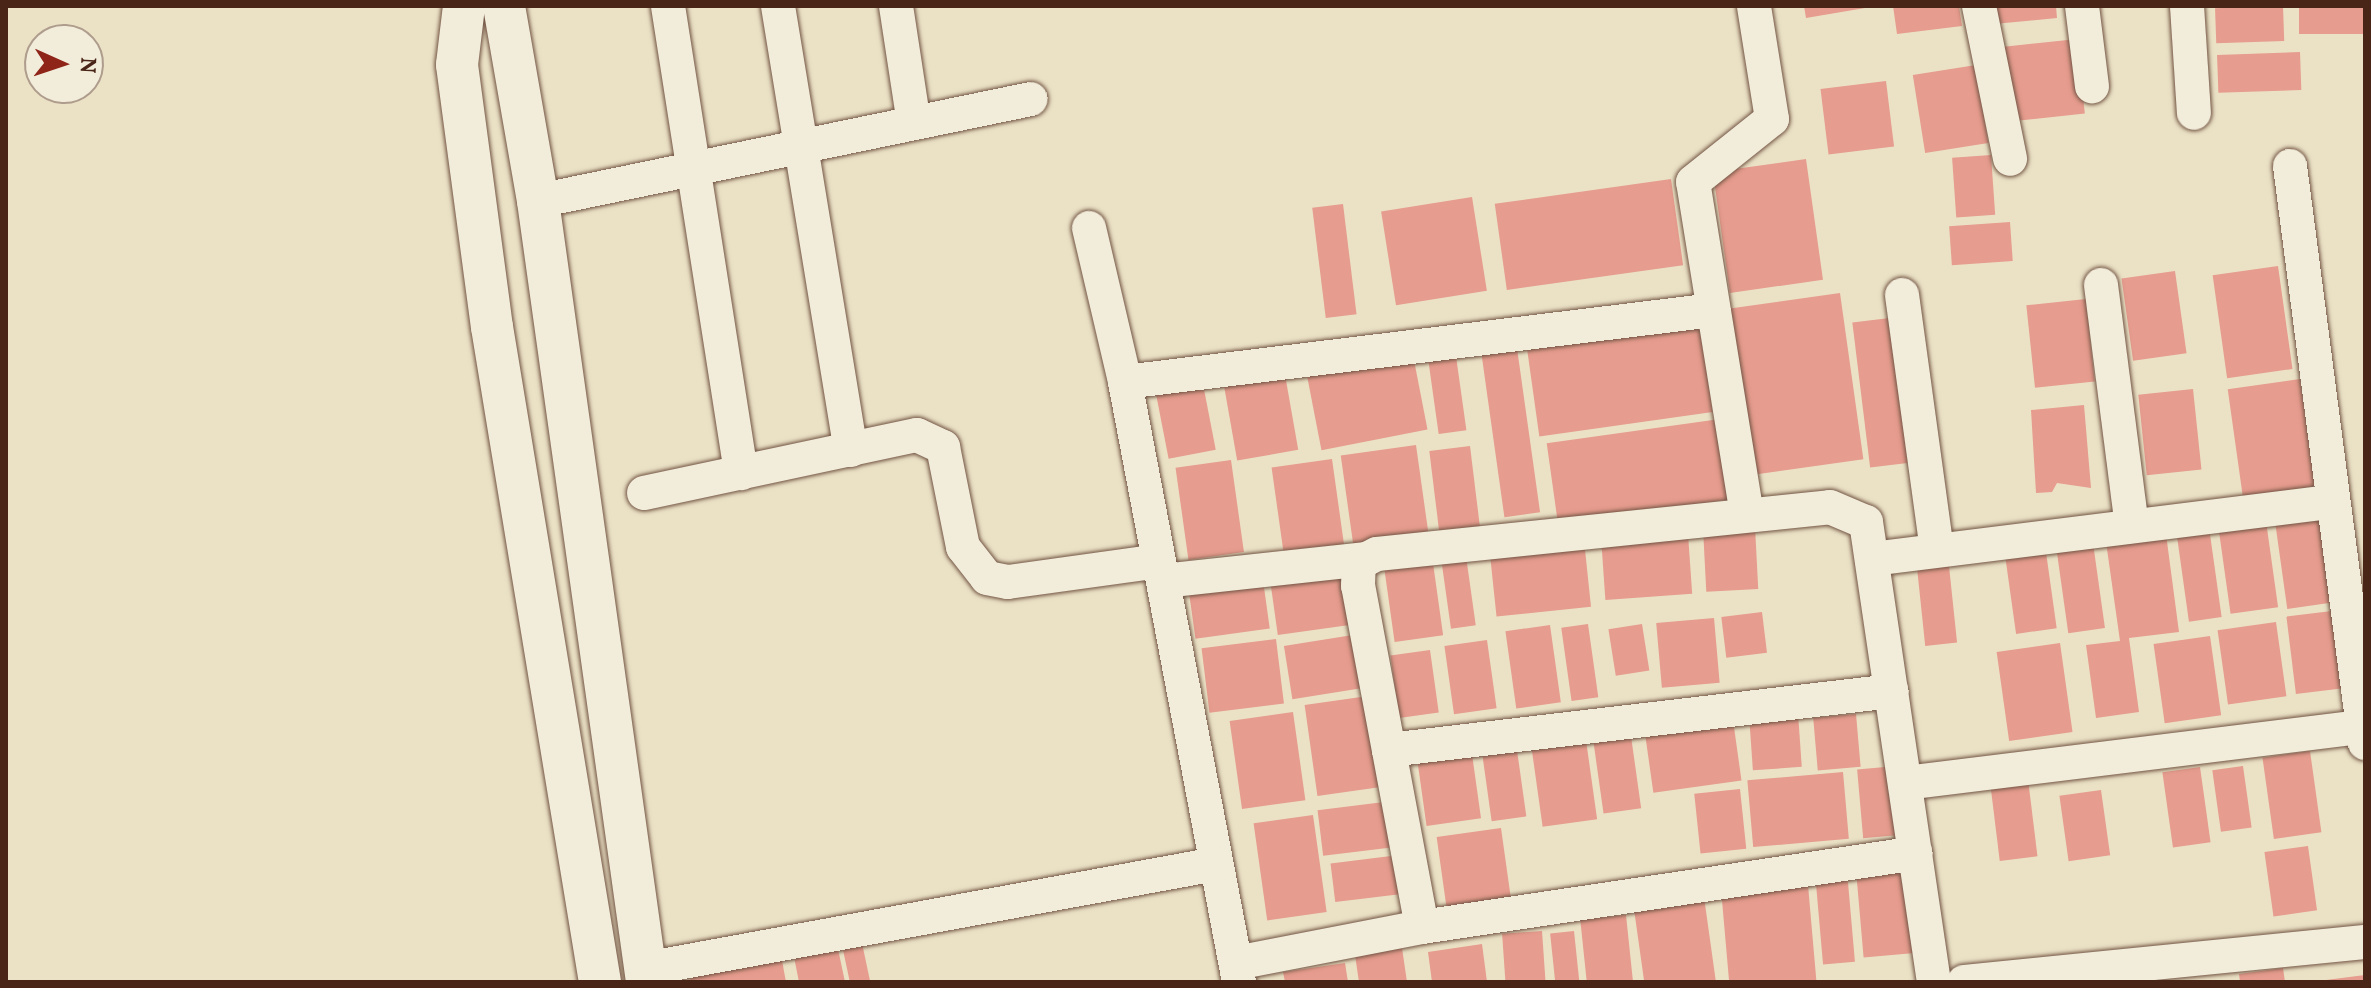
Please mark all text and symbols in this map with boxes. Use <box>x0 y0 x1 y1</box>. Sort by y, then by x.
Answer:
north arrow <box>24 24 104 104</box>
text: N <box>71 56 102 74</box>

